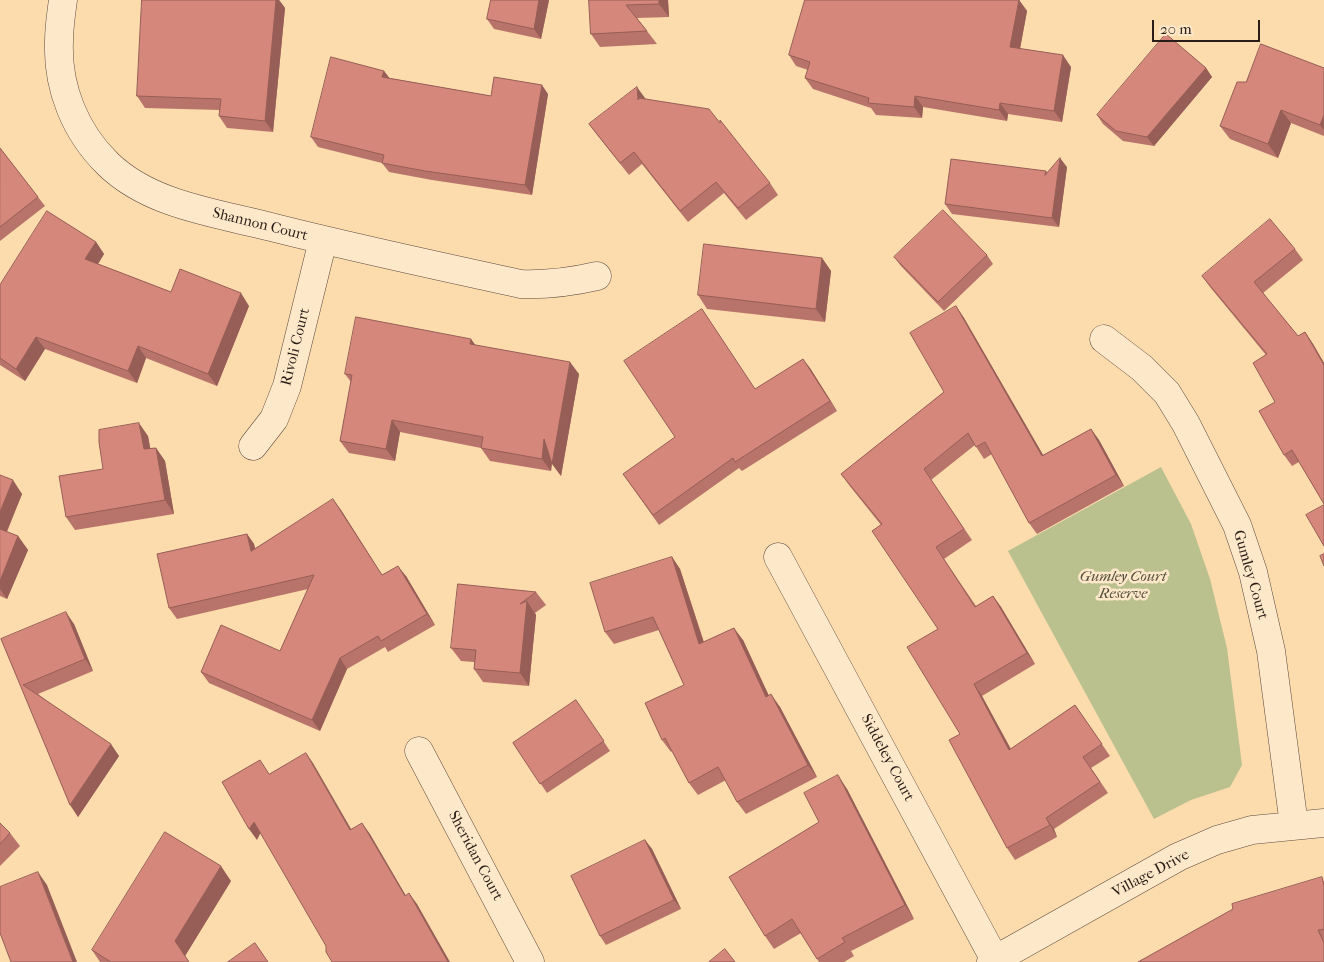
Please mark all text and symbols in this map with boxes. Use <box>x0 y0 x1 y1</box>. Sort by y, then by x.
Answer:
scale bar <box>1154 10 1262 42</box>
text: 20 m <box>1160 20 1192 38</box>
street label: Shannon Court <box>210 204 310 246</box>
street label: Rivoli Court <box>278 306 314 388</box>
street label: Gumley Court <box>1229 528 1271 622</box>
park label: Gumley Court Reserve <box>1080 568 1166 603</box>
street label: Siddeley Court <box>857 711 917 805</box>
street label: Sheridan Court <box>444 808 506 904</box>
street label: Village Drive <box>1109 846 1193 902</box>

